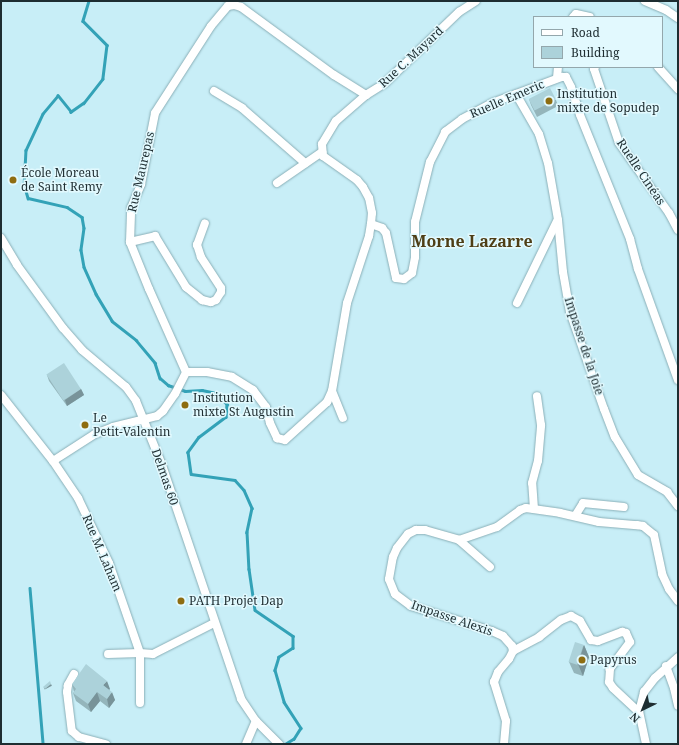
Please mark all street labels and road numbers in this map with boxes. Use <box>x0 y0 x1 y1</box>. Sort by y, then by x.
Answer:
street label: Rue C. Mayard <box>376 23 446 91</box>
street label: Ruelle Emeric <box>468 77 546 121</box>
street label: Rue Maurepas <box>125 130 157 214</box>
street label: Ruelle Cinéas <box>614 136 668 208</box>
street label: Impasse de la Joie <box>561 295 607 397</box>
street label: Delmas 60 <box>149 447 181 507</box>
street label: Rue M. Laham <box>79 512 125 594</box>
street label: Impasse Alexis <box>409 597 495 639</box>

